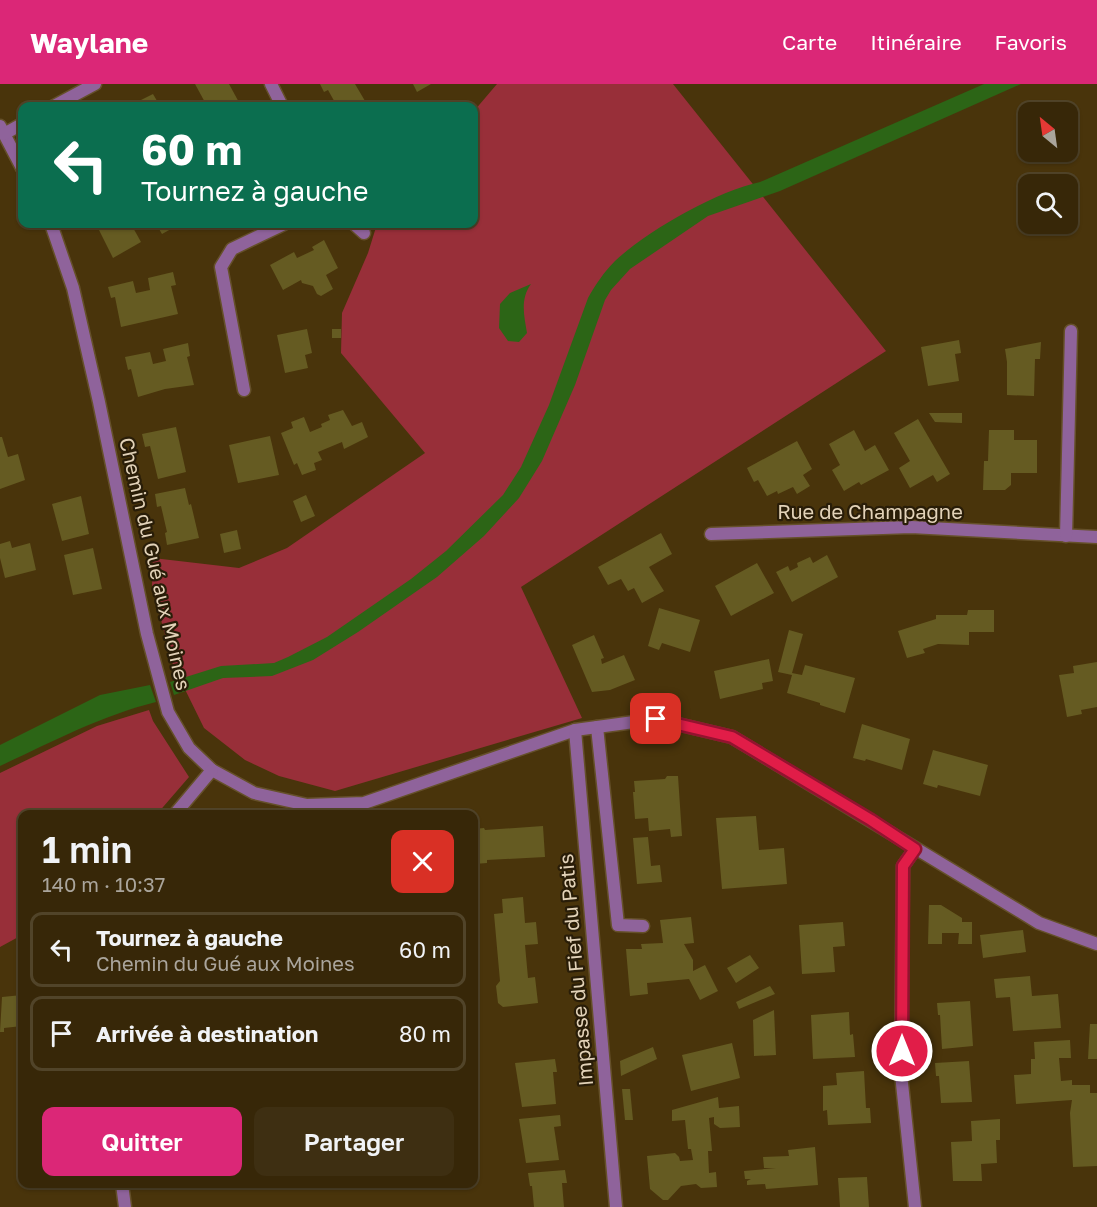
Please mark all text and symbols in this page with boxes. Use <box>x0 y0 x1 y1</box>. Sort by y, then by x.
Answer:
text: Waylane <box>30 26 148 59</box>
text: Carte <box>782 29 837 55</box>
text: Itinéraire <box>870 29 962 55</box>
text: Favoris <box>995 29 1067 55</box>
north arrow <box>1018 102 1078 162</box>
map controls <box>1018 102 1078 234</box>
text: 60 m <box>141 124 242 174</box>
icon: left <box>42 126 120 204</box>
button: search <box>1018 174 1078 234</box>
text: Tournez à gauche <box>141 175 368 207</box>
street label: Chemin du Gué aux Moines <box>115 435 197 692</box>
street label: Rue de Champagne <box>777 499 963 523</box>
pin <box>630 693 681 744</box>
icon: arrive <box>639 702 672 735</box>
text: 1 min <box>42 828 132 871</box>
button: close <box>391 830 454 893</box>
street label: Impasse du Fief du Patis <box>553 853 597 1087</box>
text: 140 m · 10:37 <box>42 872 165 896</box>
text: Tournez à gauche <box>96 924 283 951</box>
icon: left <box>45 933 78 966</box>
text: 60 m <box>399 936 451 963</box>
text: Chemin du Gué aux Moines <box>96 951 355 975</box>
icon: arrive <box>45 1017 78 1050</box>
position arrow <box>870 1019 934 1083</box>
text: Arrivée à destination <box>96 1020 318 1047</box>
text: 80 m <box>399 1020 451 1047</box>
button: Quitter <box>42 1107 242 1176</box>
button: Partager <box>254 1107 454 1176</box>

